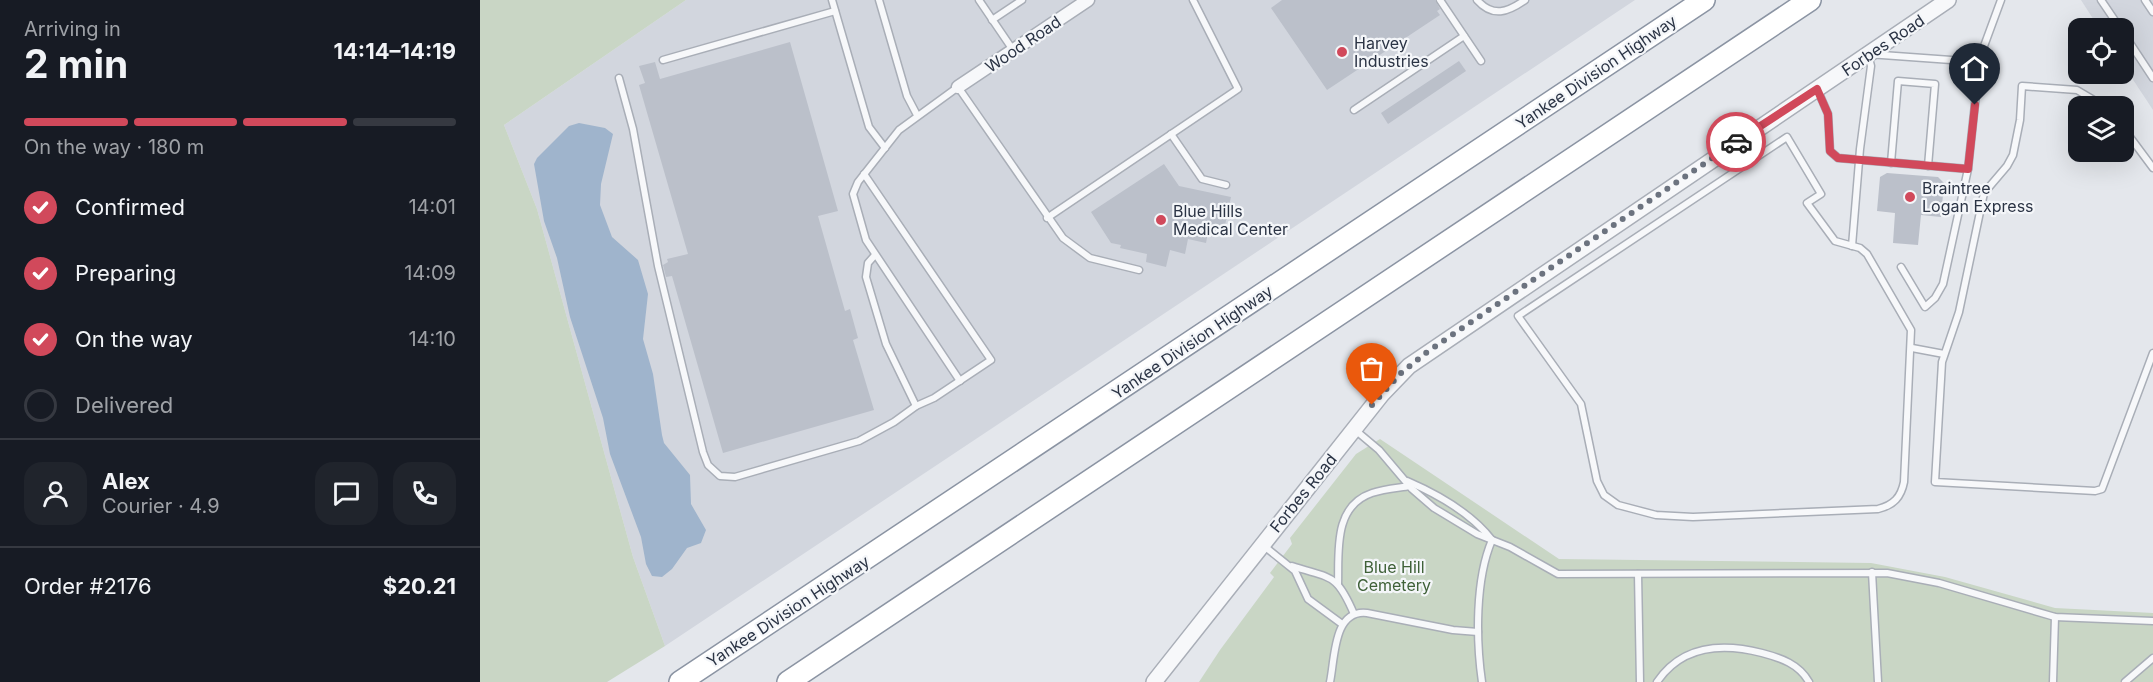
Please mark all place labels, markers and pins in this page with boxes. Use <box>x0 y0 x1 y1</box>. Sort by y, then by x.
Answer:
place label: Harvey Industries <box>1354 33 1429 71</box>
pin <box>1949 43 2000 105</box>
marker: Harvey Industries <box>1335 45 1349 59</box>
place label: Braintree Logan Express <box>1922 178 2034 216</box>
marker: Braintree Logan Express <box>1903 190 1917 204</box>
place label: Blue Hills Medical Center <box>1173 201 1288 239</box>
marker: Blue Hills Medical Center <box>1154 213 1168 227</box>
pin <box>1346 343 1397 405</box>

